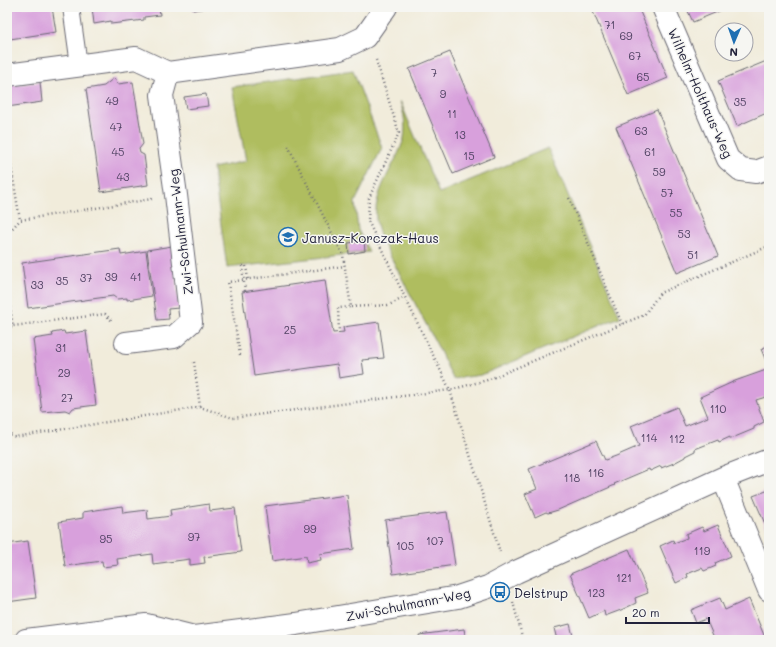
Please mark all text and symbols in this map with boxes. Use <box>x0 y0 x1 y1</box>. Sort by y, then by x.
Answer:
house number: 71 <box>604 17 616 32</box>
north arrow <box>714 22 754 62</box>
street label: Wilhelm-Holthaus-Weg <box>665 25 737 161</box>
house number: 69 <box>619 28 633 43</box>
text: N <box>729 45 738 60</box>
house number: 67 <box>629 48 641 63</box>
house number: 7 <box>431 65 437 80</box>
house number: 65 <box>636 69 650 84</box>
house number: 9 <box>440 86 447 101</box>
house number: 49 <box>106 93 119 108</box>
house number: 35 <box>734 94 746 109</box>
house number: 11 <box>447 106 457 121</box>
house number: 47 <box>110 119 122 134</box>
house number: 63 <box>634 123 648 138</box>
house number: 13 <box>454 127 466 142</box>
house number: 45 <box>112 144 124 159</box>
house number: 61 <box>644 144 656 159</box>
house number: 15 <box>463 148 475 163</box>
house number: 59 <box>653 164 666 179</box>
street label: Zwi-Schulmann-Weg <box>164 168 196 296</box>
house number: 43 <box>117 169 130 184</box>
house number: 57 <box>661 185 673 200</box>
house number: 55 <box>670 205 682 220</box>
school or university icon: Janusz-Korczak-Haus <box>277 226 299 248</box>
house number: 53 <box>678 226 691 241</box>
place label: Janusz-Korczak-Haus <box>302 229 439 246</box>
house number: 51 <box>687 247 699 262</box>
house number: 39 <box>105 269 118 284</box>
house number: 41 <box>130 269 142 284</box>
house number: 37 <box>80 270 92 285</box>
house number: 35 <box>56 273 68 288</box>
house number: 33 <box>31 277 44 292</box>
house number: 25 <box>284 322 296 337</box>
house number: 31 <box>55 340 67 355</box>
house number: 29 <box>58 365 71 380</box>
house number: 27 <box>61 390 73 405</box>
house number: 110 <box>710 401 727 416</box>
house number: 114 <box>641 430 658 445</box>
house number: 112 <box>669 431 685 446</box>
house number: 116 <box>588 465 604 480</box>
house number: 118 <box>564 470 581 485</box>
house number: 99 <box>303 521 317 536</box>
house number: 97 <box>188 529 200 544</box>
house number: 95 <box>100 531 112 546</box>
house number: 107 <box>426 533 444 548</box>
house number: 105 <box>396 538 414 553</box>
house number: 119 <box>694 543 711 558</box>
house number: 121 <box>616 570 632 585</box>
bus stop icon: Delstrup <box>489 581 511 603</box>
street label: Zwi-Schulmann-Weg <box>344 584 472 624</box>
place label: Delstrup <box>514 584 568 601</box>
house number: 123 <box>587 585 605 600</box>
scale bar <box>626 599 709 625</box>
text: 20 m <box>632 604 660 620</box>

